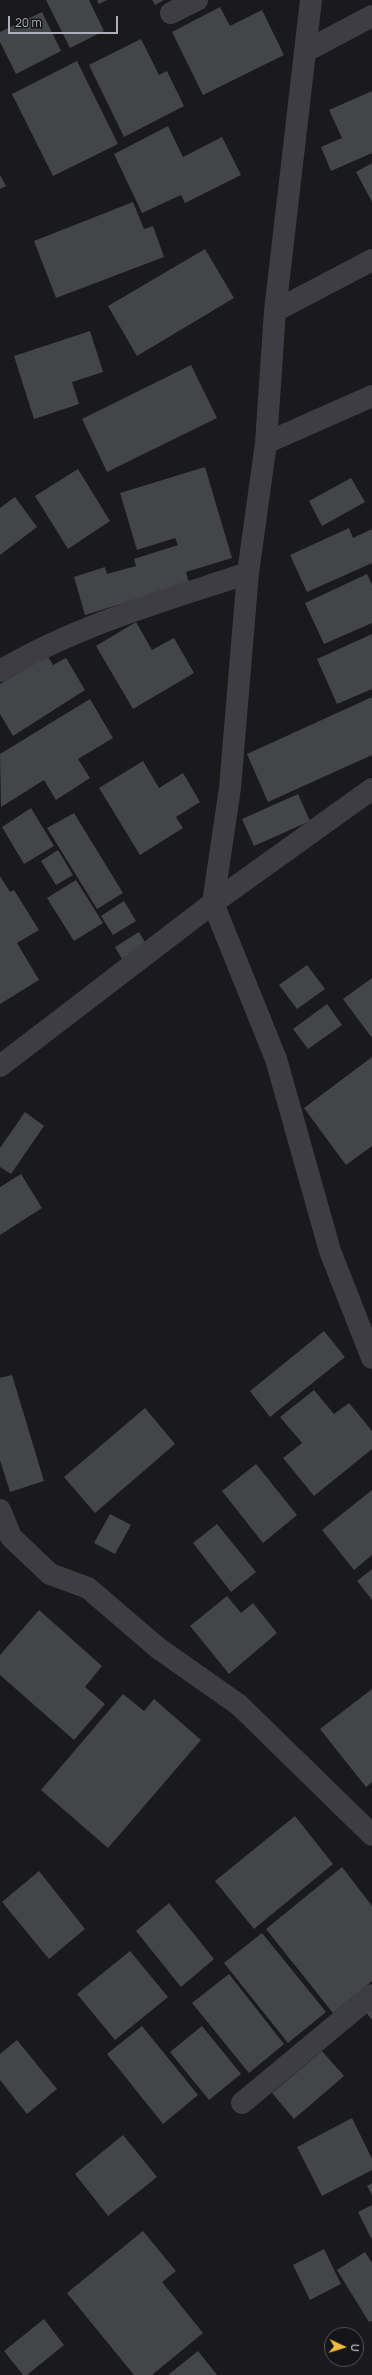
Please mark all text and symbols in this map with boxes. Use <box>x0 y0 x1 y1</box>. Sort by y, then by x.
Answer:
scale bar <box>10 8 120 34</box>
text: 20 m <box>15 14 42 31</box>
north arrow <box>324 2327 364 2367</box>
text: U <box>348 2343 363 2352</box>

